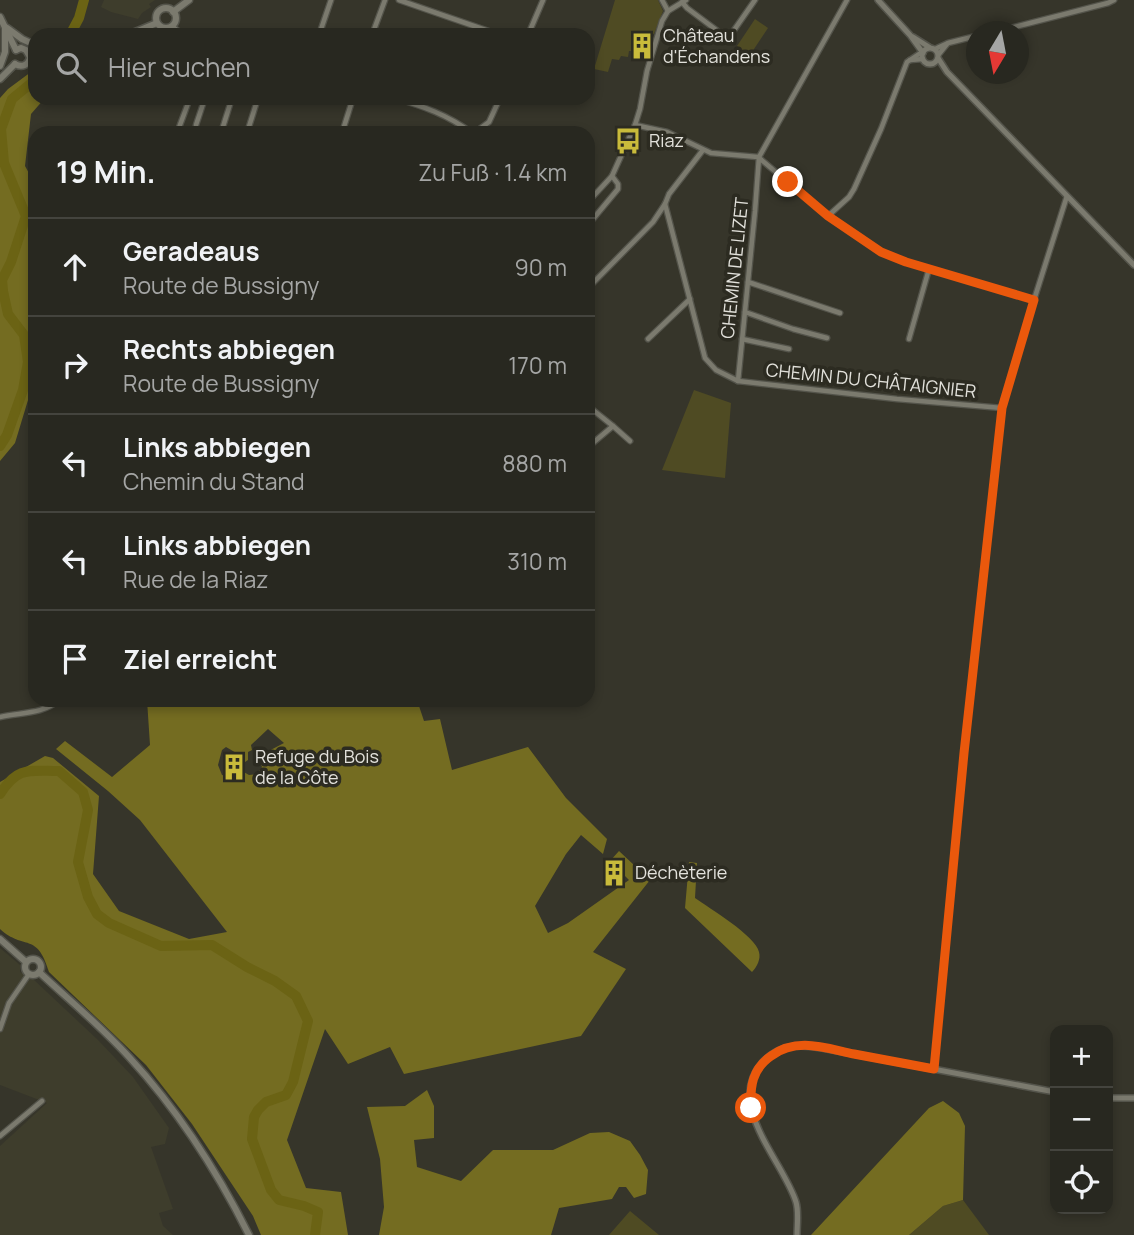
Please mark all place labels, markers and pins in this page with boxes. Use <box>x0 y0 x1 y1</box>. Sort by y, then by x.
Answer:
place label: Château d'Échandens <box>663 23 770 68</box>
building icon: Château d'Échandens <box>627 31 657 61</box>
bus stop icon: Riaz <box>613 126 643 156</box>
place label: Riaz <box>649 128 684 152</box>
place label: Refuge du Bois de la Côte <box>255 744 379 789</box>
building icon: Refuge du Bois de la Côte <box>219 752 249 782</box>
building icon: Déchèterie <box>599 858 629 888</box>
place label: Déchèterie <box>635 860 727 884</box>

